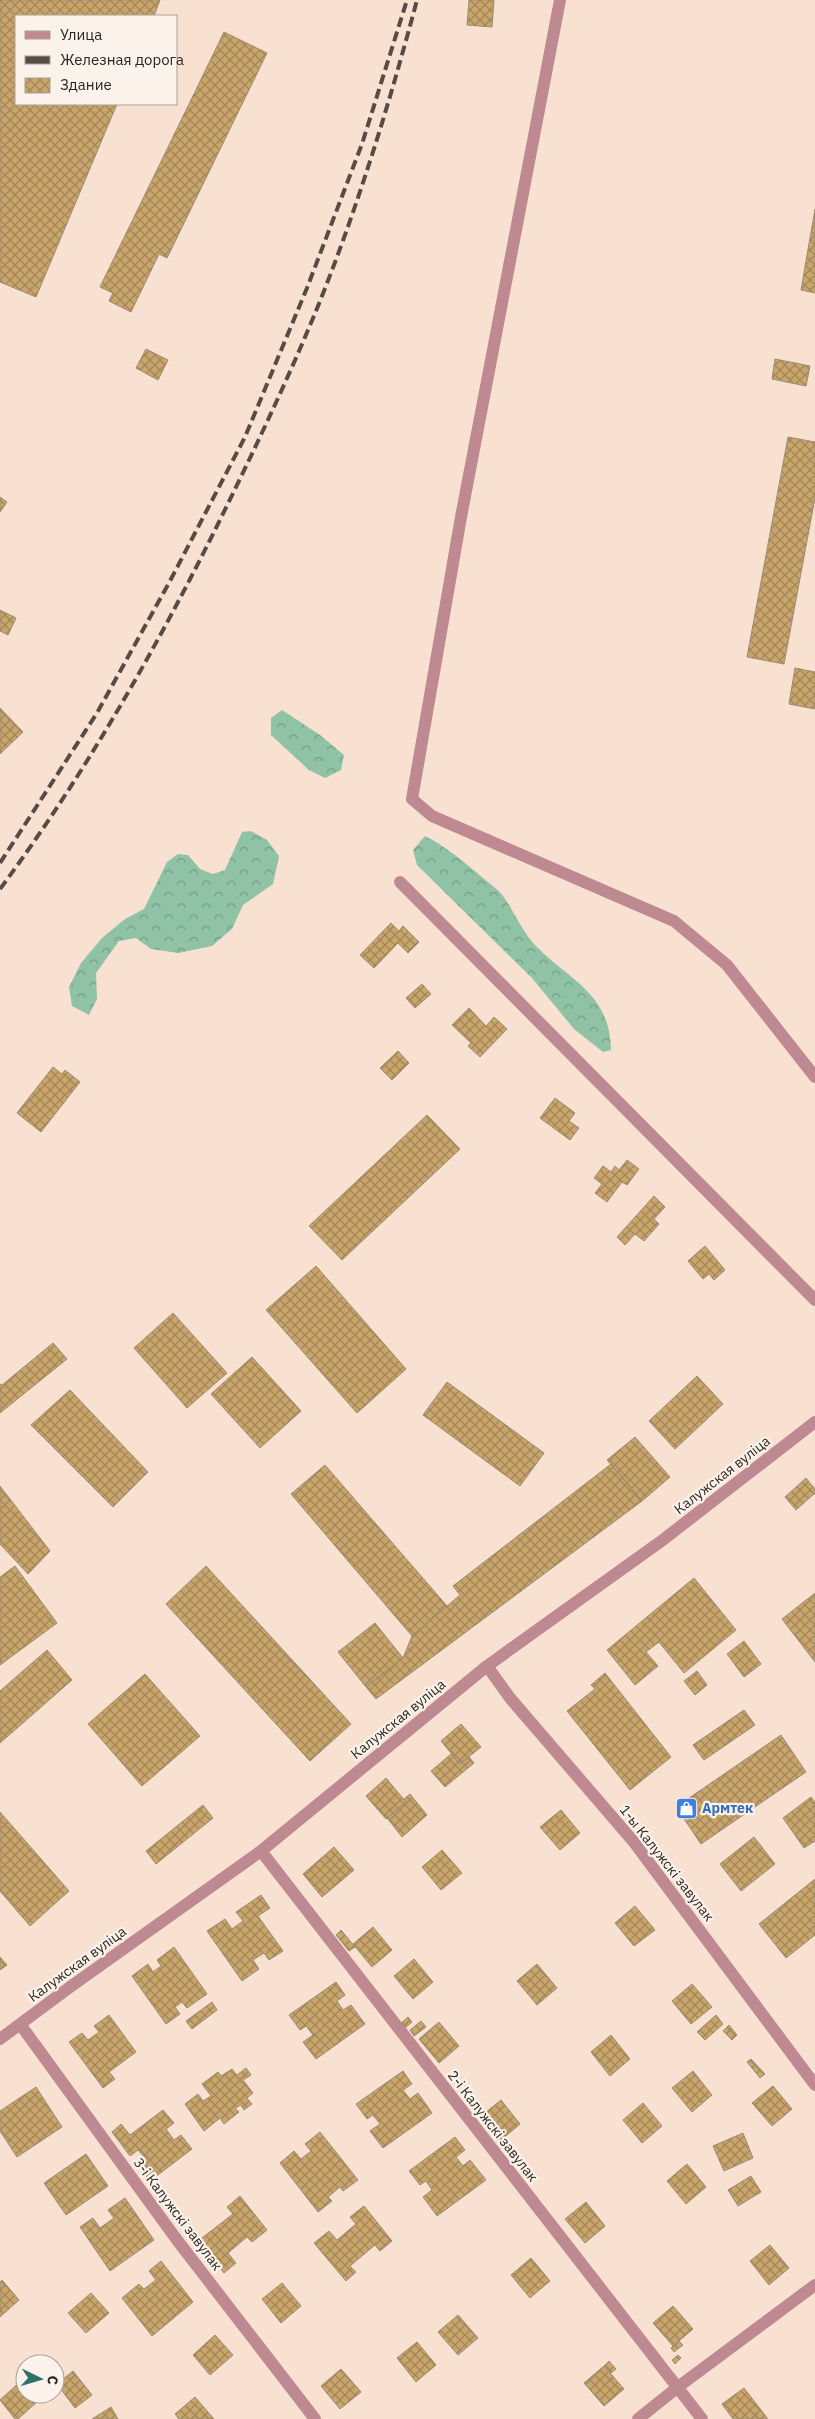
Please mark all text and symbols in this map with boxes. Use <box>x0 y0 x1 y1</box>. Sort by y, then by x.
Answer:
legend <box>15 15 178 105</box>
text: Улица <box>60 25 102 44</box>
text: Железная дорога <box>60 50 184 69</box>
text: Здание <box>60 75 112 94</box>
street label: Калужская вуліца <box>670 1432 774 1518</box>
street label: Калужская вуліца <box>347 1675 449 1763</box>
shop icon: Армтек <box>674 1796 698 1820</box>
place label: Армтек <box>702 1799 753 1817</box>
street label: 1-ы Калужскі завулак <box>616 1801 718 1925</box>
street label: Калужская вуліца <box>24 1922 130 2006</box>
street label: 2-і Калужскі завулак <box>444 2067 542 2186</box>
street label: 3-і Калужскі завулак <box>130 2154 226 2274</box>
north arrow <box>15 2354 65 2404</box>
text: С <box>44 2375 62 2385</box>

